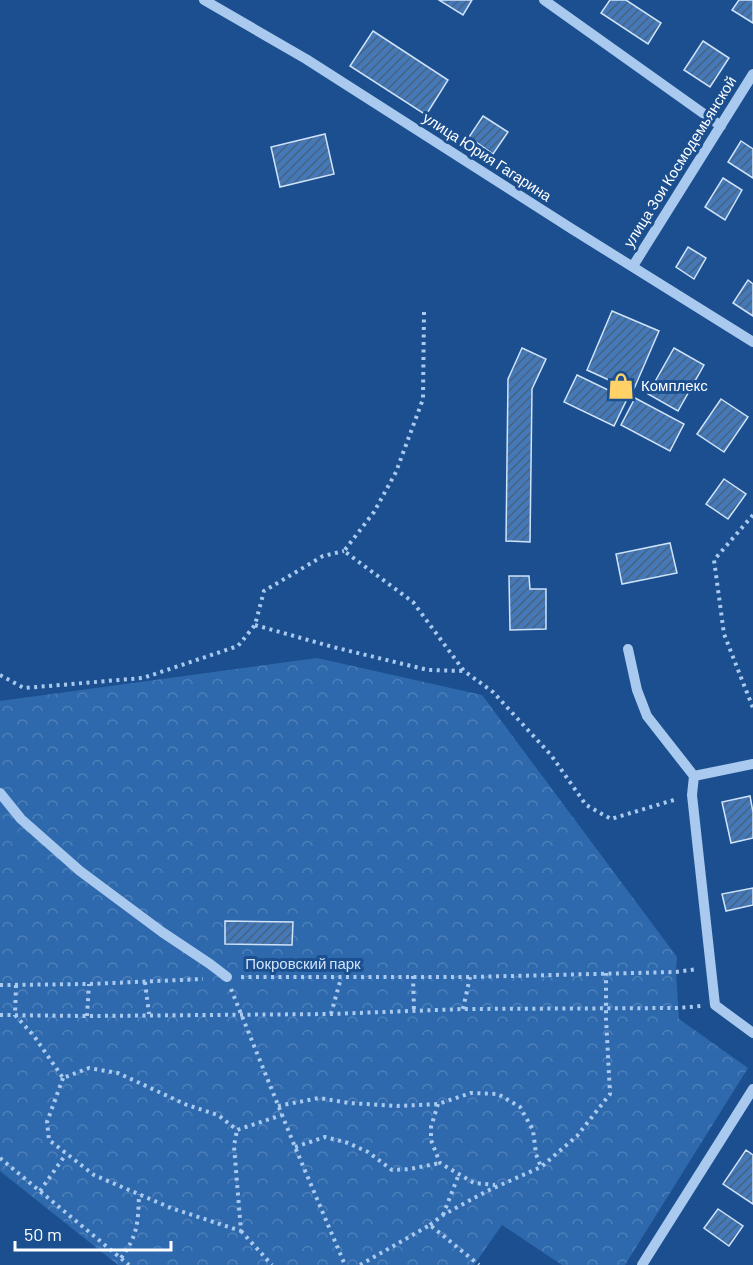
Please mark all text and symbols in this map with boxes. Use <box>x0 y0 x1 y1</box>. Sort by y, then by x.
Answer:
street label: улица Зои Космодемьянской <box>619 73 739 250</box>
street label: улица Юрия Гагарина <box>420 108 556 205</box>
shop icon: Комплекс <box>606 371 636 401</box>
place label: Комплекс <box>641 376 708 394</box>
park label: Покровский парк <box>245 954 361 972</box>
scale bar <box>15 1214 171 1252</box>
text: 50 m <box>24 1223 62 1245</box>

